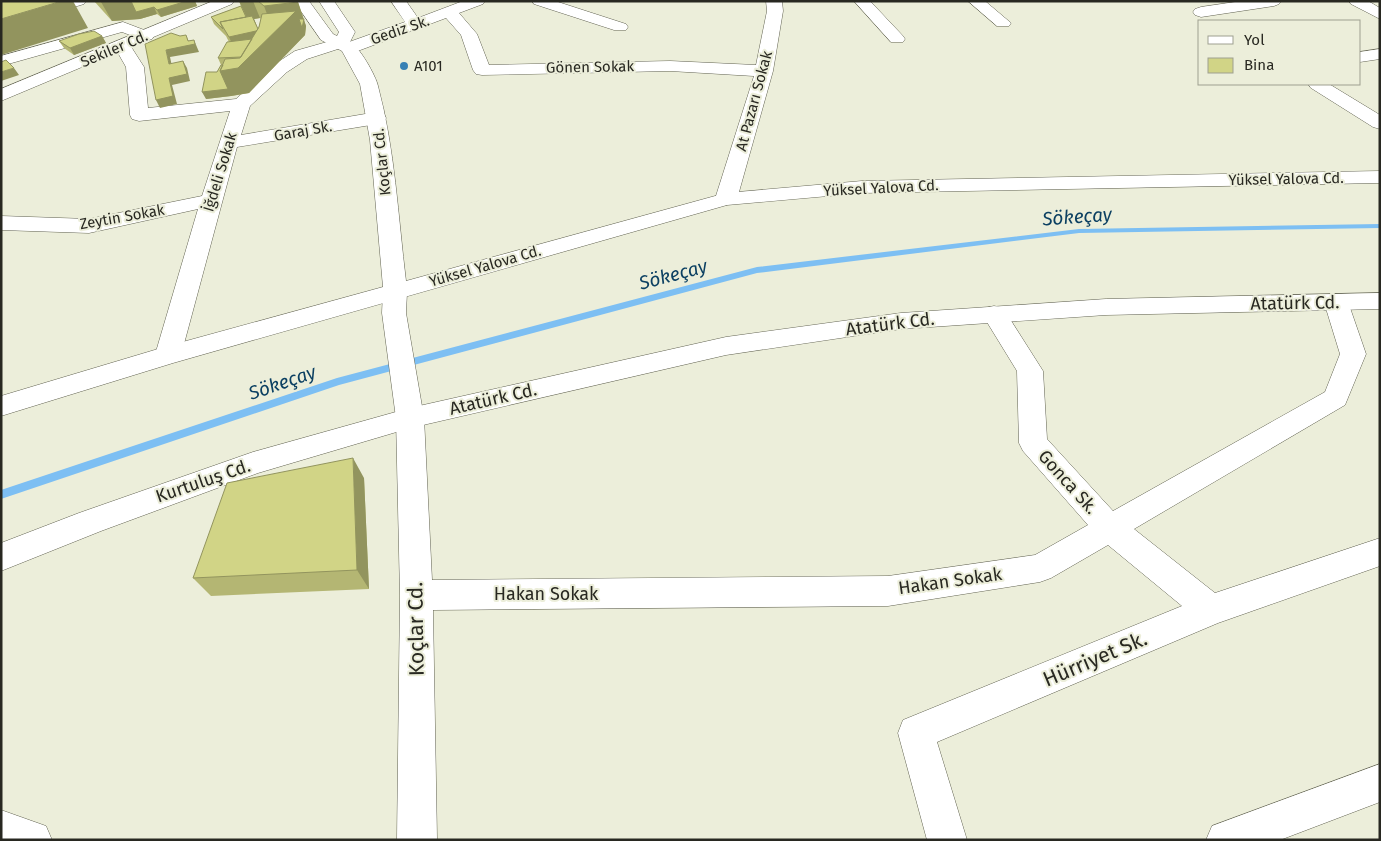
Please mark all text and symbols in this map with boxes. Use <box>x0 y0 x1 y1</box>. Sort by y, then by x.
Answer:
street label: Gediz Sk. <box>368 12 432 48</box>
legend <box>1198 20 1361 85</box>
street label: Sekiler Cd. <box>78 27 150 71</box>
text: Yol <box>1244 31 1265 49</box>
street label: At Pazarı Sokak <box>732 49 776 153</box>
text: Bina <box>1244 56 1274 74</box>
place label: A101 <box>414 57 443 75</box>
street label: Gönen Sokak <box>546 57 635 77</box>
marker: A101 <box>398 60 410 72</box>
street label: Garaj Sk. <box>273 117 333 145</box>
street label: Koçlar Cd. <box>370 128 394 196</box>
street label: İğdeli Sokak <box>199 130 241 214</box>
street label: Yüksel Yalova Cd. <box>1228 169 1344 189</box>
street label: Yüksel Yalova Cd. <box>823 176 939 200</box>
street label: Zeytin Sokak <box>78 201 166 233</box>
water label: Sökeçay <box>1040 203 1113 230</box>
street label: Yüksel Yalova Cd. <box>427 241 543 291</box>
water label: Sökeçay <box>635 254 711 295</box>
street label: Atatürk Cd. <box>1250 291 1340 315</box>
street label: Atatürk Cd. <box>844 308 936 340</box>
water label: Sökeçay <box>244 360 320 405</box>
street label: Atatürk Cd. <box>447 378 539 420</box>
street label: Gonca Sk. <box>1033 445 1103 519</box>
street label: Kurtuluş Cd. <box>153 455 253 507</box>
street label: Hakan Sokak <box>897 563 1004 599</box>
street label: Koçlar Cd. <box>402 582 430 676</box>
street label: Hakan Sokak <box>494 583 599 605</box>
street label: Hürriyet Sk. <box>1039 625 1151 693</box>

